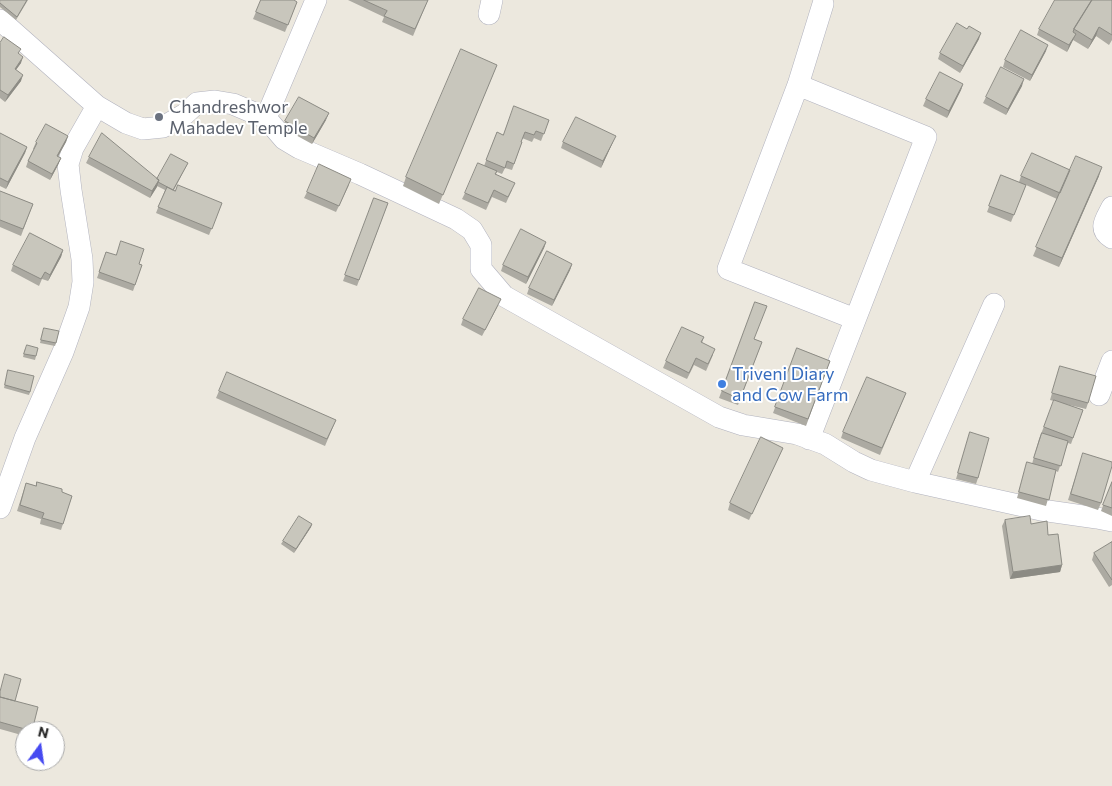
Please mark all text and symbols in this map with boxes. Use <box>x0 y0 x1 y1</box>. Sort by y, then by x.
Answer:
place label: Chandreshwor Mahadev Temple <box>169 96 308 138</box>
marker: Chandreshwor Mahadev Temple <box>153 111 165 123</box>
place label: Triveni Diary and Cow Farm <box>732 363 848 406</box>
marker: Triveni Diary and Cow Farm <box>716 378 728 390</box>
north arrow <box>15 721 65 771</box>
text: N <box>36 722 51 741</box>

